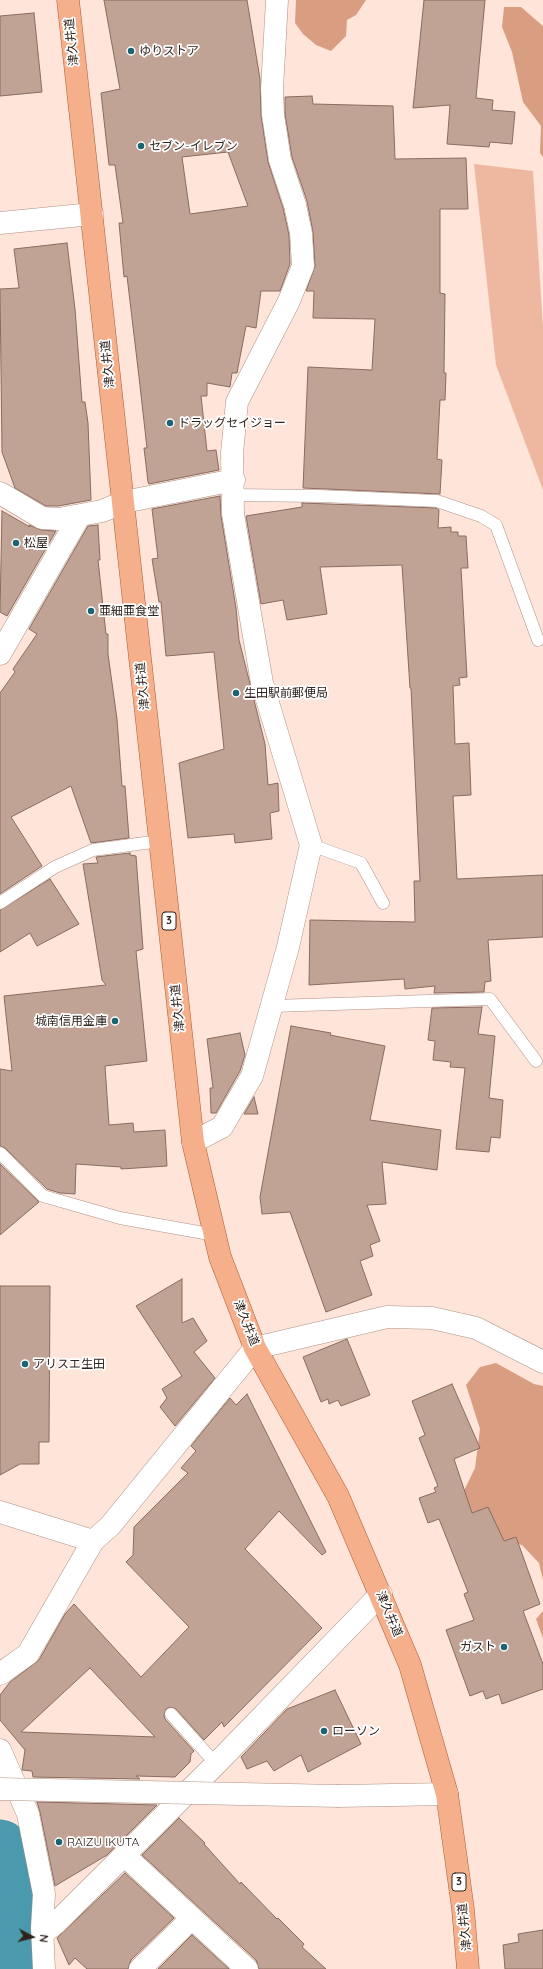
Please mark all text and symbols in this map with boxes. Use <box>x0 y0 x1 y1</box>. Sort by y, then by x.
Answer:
street label: 津久井道 <box>62 17 82 67</box>
place label: ゆりストア <box>139 44 199 58</box>
marker: ゆりストア <box>126 46 136 56</box>
place label: セブン-イレブン <box>149 139 238 153</box>
marker: セブン-イレブン <box>136 141 146 151</box>
street label: 津久井道 <box>98 339 118 389</box>
place label: ドラッグセイジョー <box>178 416 286 430</box>
marker: ドラッグセイジョー <box>165 418 175 428</box>
place label: 松屋 <box>24 536 48 550</box>
marker: 松屋 <box>11 538 21 548</box>
place label: 亜細亜食堂 <box>99 604 159 618</box>
marker: 亜細亜食堂 <box>86 606 96 616</box>
street label: 津久井道 <box>133 661 153 711</box>
place label: 生田駅前郵便局 <box>244 686 328 700</box>
marker: 生田駅前郵便局 <box>231 688 241 698</box>
road number: 3 <box>162 912 176 930</box>
street label: 津久井道 <box>168 983 188 1033</box>
place label: 城南信用金庫 <box>35 1014 107 1028</box>
marker: 城南信用金庫 <box>110 1016 120 1026</box>
street label: 津久井道 <box>230 1298 262 1348</box>
place label: アリスエ生田 <box>33 1357 105 1371</box>
marker: アリスエ生田 <box>20 1359 30 1369</box>
street label: 津久井道 <box>373 1589 405 1639</box>
place label: ガスト <box>460 1640 496 1654</box>
marker: ガスト <box>499 1642 509 1652</box>
place label: ローソン <box>332 1724 380 1738</box>
marker: ローソン <box>319 1726 329 1736</box>
place label: RAIZU IKUTA <box>67 1835 139 1849</box>
marker: RAIZU IKUTA <box>54 1837 64 1847</box>
road number: 3 <box>452 1873 466 1891</box>
street label: 津久井道 <box>455 1902 475 1952</box>
north arrow <box>12 1917 52 1957</box>
text: N <box>36 1934 51 1943</box>

